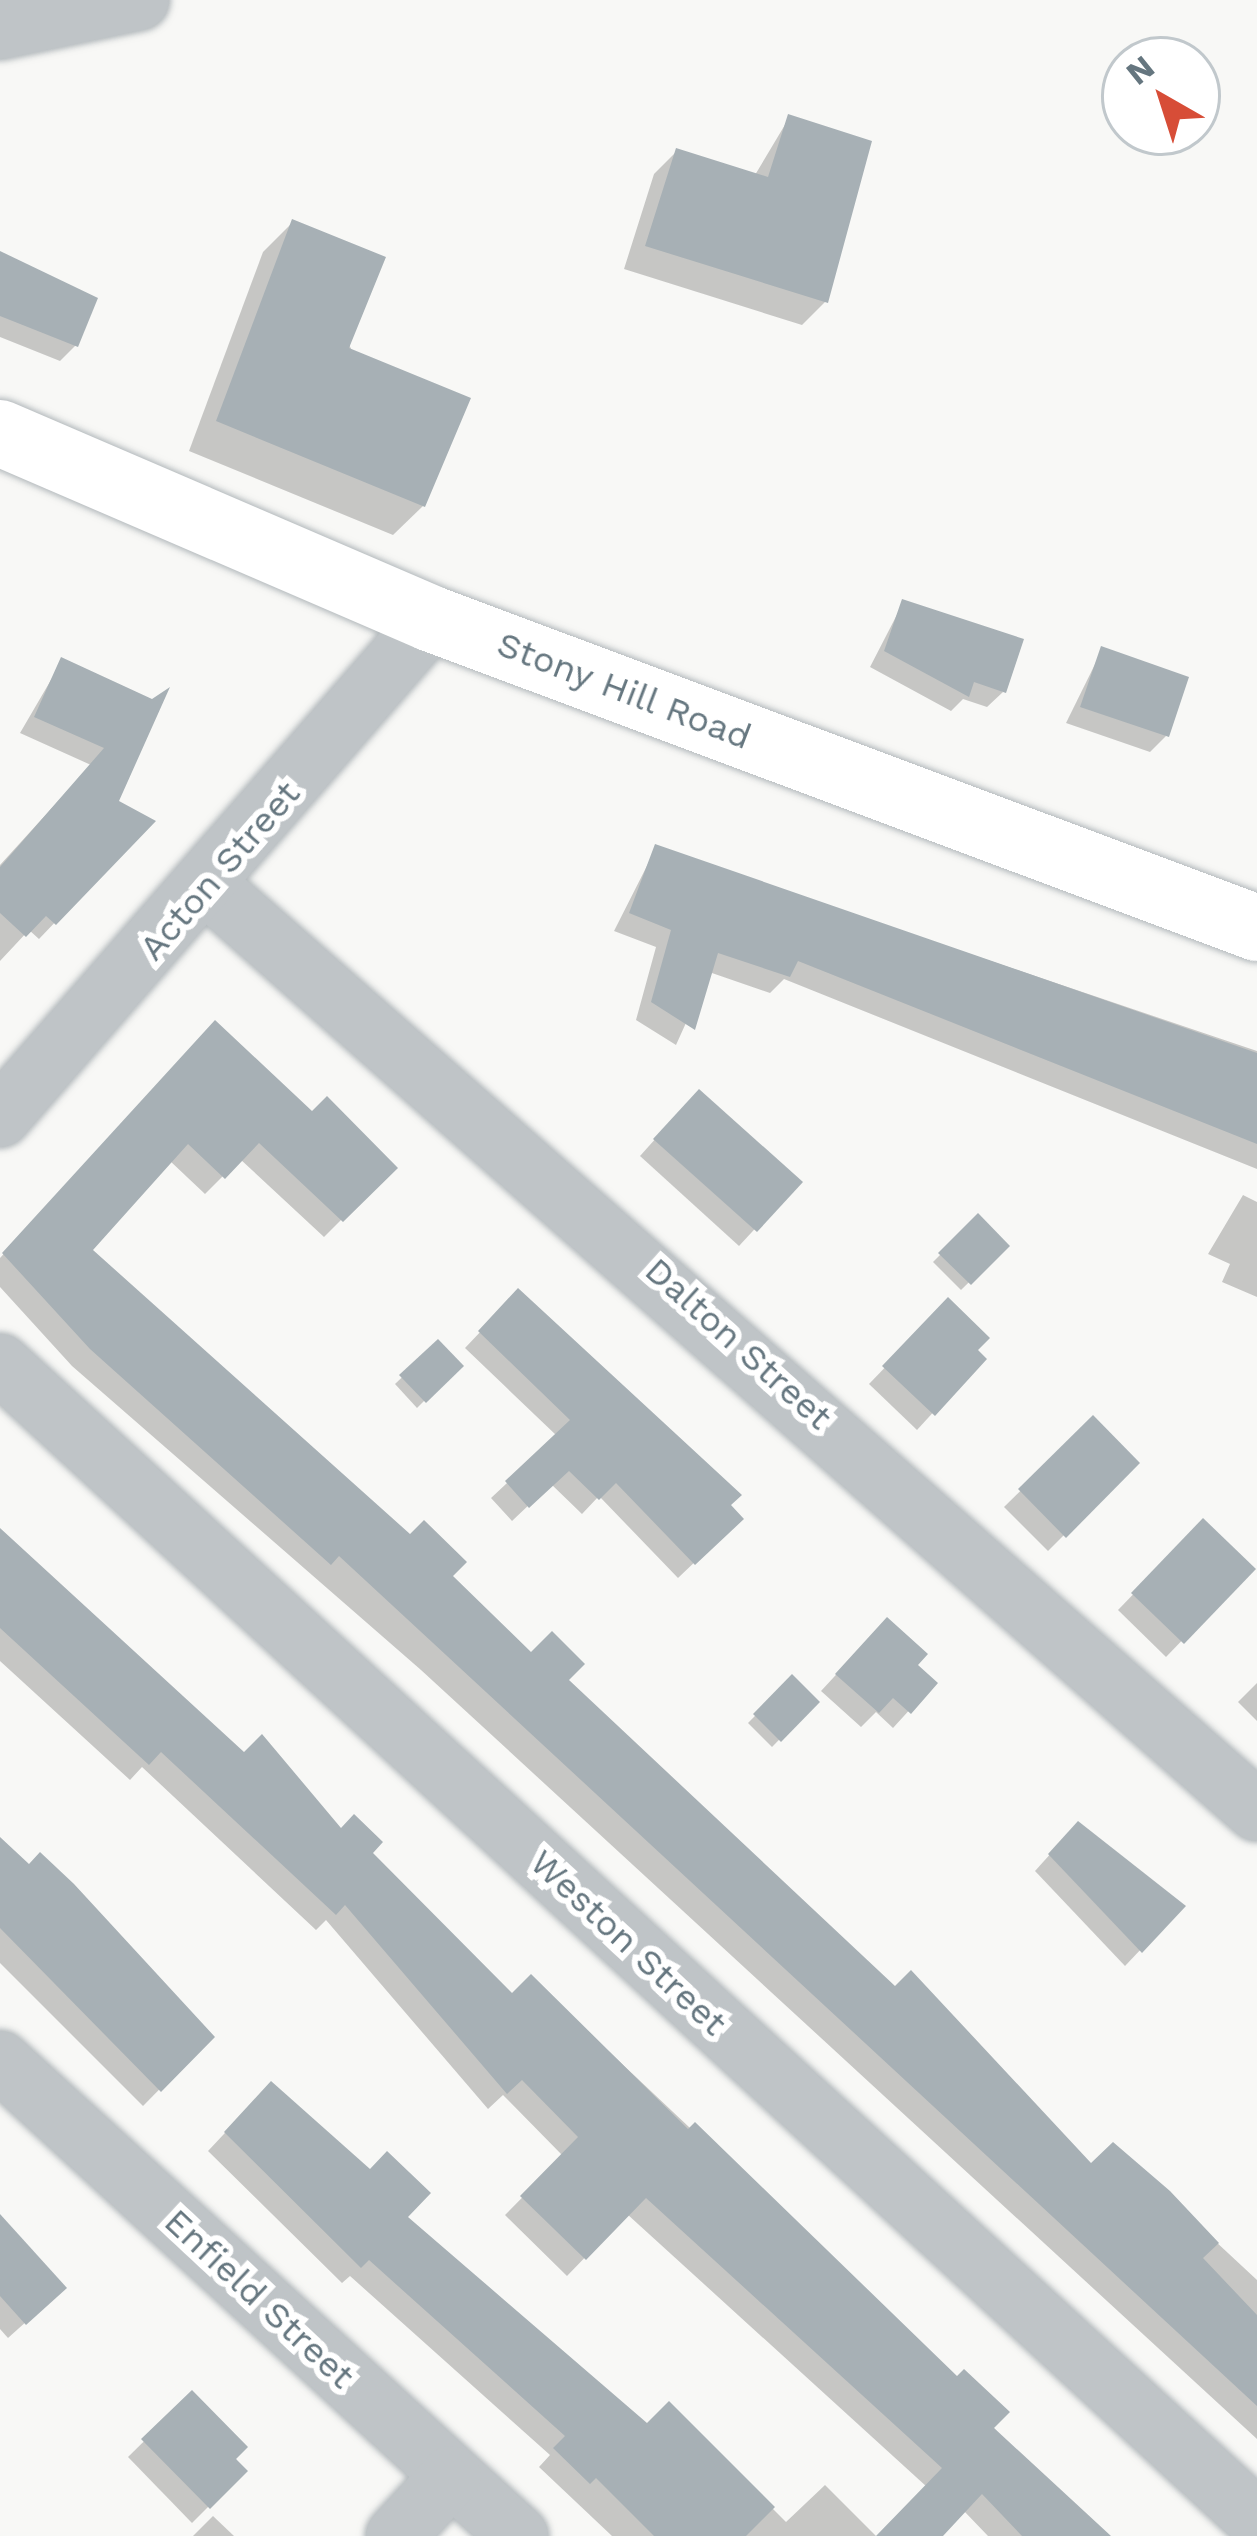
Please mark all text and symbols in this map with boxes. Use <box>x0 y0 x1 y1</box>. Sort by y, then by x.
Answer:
north arrow <box>1101 36 1221 156</box>
text: N <box>1118 47 1162 93</box>
street label: Stony Hill Road <box>490 622 758 760</box>
street label: Acton Street <box>130 773 310 969</box>
street label: Dalton Street <box>636 1249 840 1439</box>
street label: Weston Street <box>521 1841 735 2045</box>
street label: Enfield Street <box>155 2200 363 2398</box>

